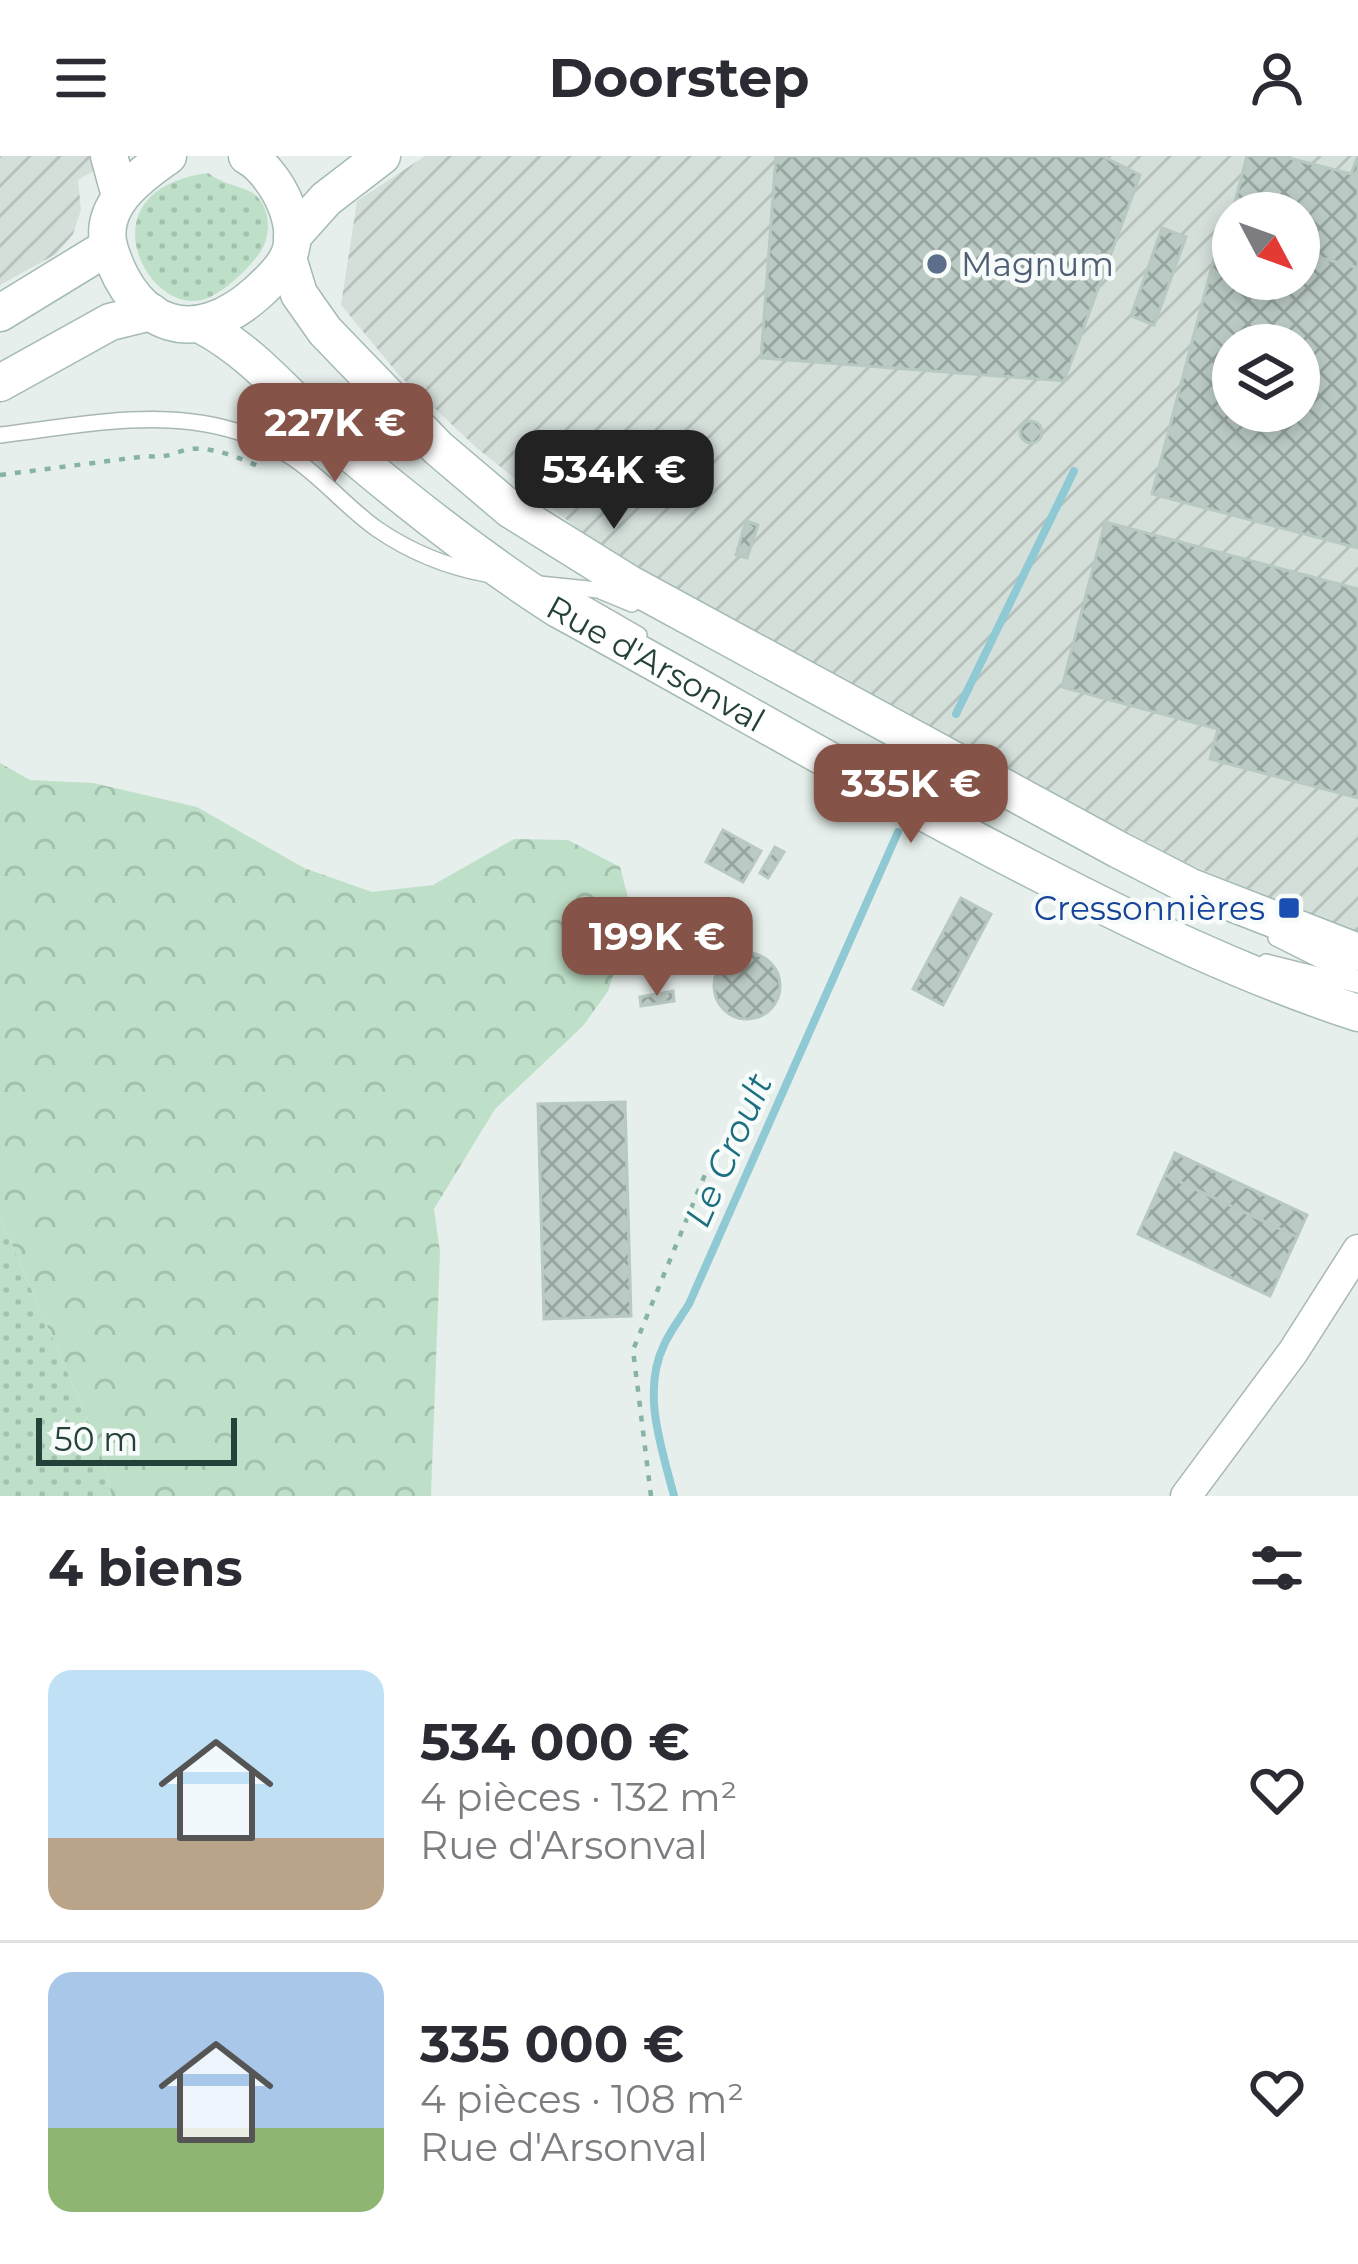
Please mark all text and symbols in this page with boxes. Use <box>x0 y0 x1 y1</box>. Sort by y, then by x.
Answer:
icon: menu <box>48 45 114 111</box>
text: Doorstep <box>548 45 810 111</box>
icon: person <box>1244 45 1310 111</box>
north arrow <box>1212 192 1320 300</box>
map controls <box>1212 192 1320 432</box>
place label: Magnum <box>961 244 1114 284</box>
marker: Magnum <box>924 251 950 277</box>
button: layers <box>1212 324 1320 432</box>
pin: 227K € <box>237 383 433 485</box>
text: 227K € <box>264 398 406 446</box>
pin: 534K € <box>516 430 712 532</box>
text: 534K € <box>542 445 686 493</box>
street label: Rue d'Arsonval <box>540 587 772 740</box>
pin: 335K € <box>813 744 1009 846</box>
text: 335K € <box>841 759 981 807</box>
place label: Cressonnières <box>1034 888 1265 928</box>
marker: Cressonnières <box>1276 895 1302 921</box>
pin: 199K € <box>559 897 755 999</box>
text: 199K € <box>589 912 725 960</box>
water label: Le Croult <box>675 1066 781 1233</box>
scale bar <box>36 1412 237 1465</box>
text: 50 m <box>54 1419 138 1459</box>
icon: filters <box>1244 1535 1310 1601</box>
text: 4 biens <box>48 1537 243 1599</box>
text: 534 000 € <box>420 1711 690 1773</box>
icon: home <box>144 1718 288 1862</box>
icon: heart <box>1244 1757 1310 1823</box>
text: 4 pièces · 132 m² <box>420 1773 737 1821</box>
text: Rue d'Arsonval <box>420 1821 708 1869</box>
text: 335 000 € <box>420 2013 684 2075</box>
icon: home <box>144 2020 288 2164</box>
icon: heart <box>1244 2059 1310 2125</box>
text: 4 pièces · 108 m² <box>420 2075 744 2123</box>
text: Rue d'Arsonval <box>420 2123 708 2171</box>

